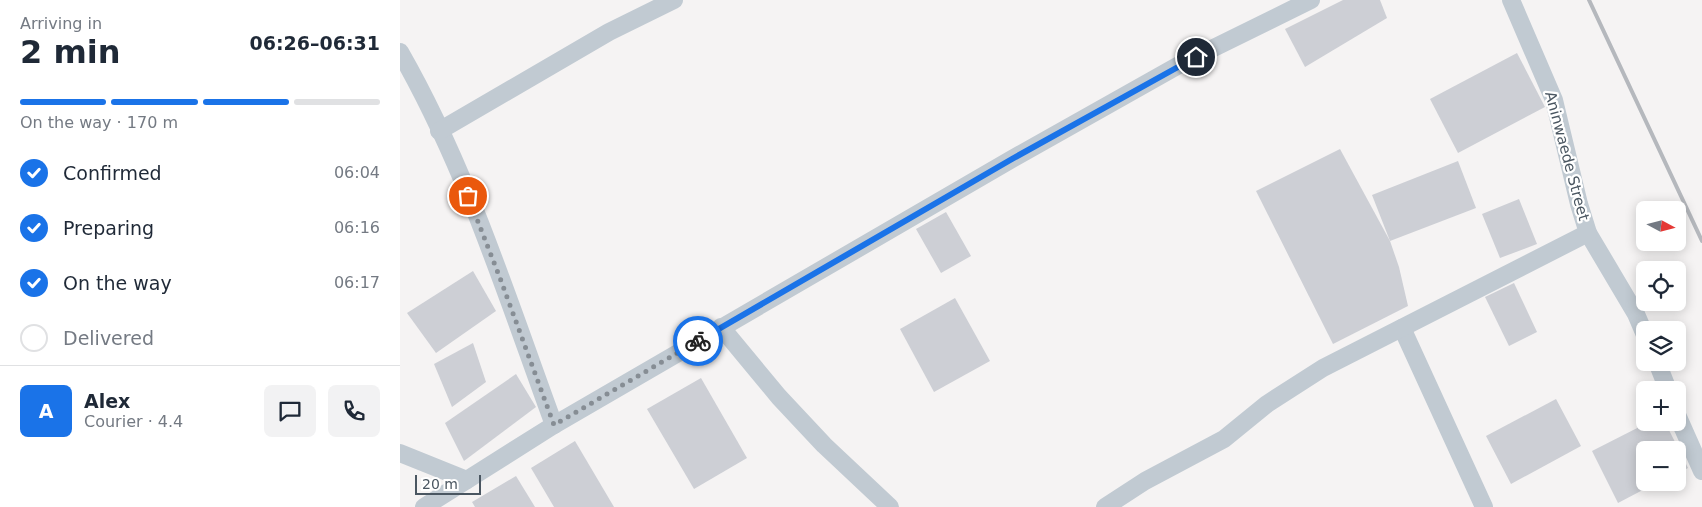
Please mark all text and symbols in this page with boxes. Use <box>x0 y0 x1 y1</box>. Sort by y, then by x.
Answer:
text: Arriving in <box>20 14 102 33</box>
text: 06:26–06:31 <box>250 32 380 54</box>
text: 2 min <box>20 33 121 71</box>
pin <box>1175 36 1217 78</box>
icon: home <box>1182 43 1210 71</box>
street label: Aninwaede Street <box>1541 89 1593 223</box>
text: On the way · 170 m <box>20 113 178 132</box>
icon: check <box>20 159 48 187</box>
text: Confirmed <box>63 162 162 184</box>
text: 06:04 <box>334 163 380 182</box>
pin <box>447 175 489 217</box>
icon: bag <box>454 182 482 210</box>
north arrow <box>1636 201 1686 251</box>
map controls <box>1636 201 1686 491</box>
icon: check <box>20 214 48 242</box>
text: Preparing <box>63 217 154 239</box>
text: 06:16 <box>334 218 380 237</box>
button: locate <box>1636 261 1686 311</box>
icon: check <box>20 269 48 297</box>
text: On the way <box>63 272 172 294</box>
text: 06:17 <box>334 273 380 292</box>
courier <box>673 316 723 366</box>
button: layers <box>1636 321 1686 371</box>
text: Delivered <box>63 327 154 349</box>
icon: bike <box>684 327 712 355</box>
button: + <box>1636 381 1686 431</box>
button: chat <box>264 385 316 437</box>
button: phone <box>328 385 380 437</box>
text: Alex <box>84 390 130 412</box>
text: A <box>39 400 53 422</box>
text: Courier · 4.4 <box>84 412 183 431</box>
button: − <box>1636 441 1686 491</box>
scale bar <box>415 472 481 495</box>
text: 20 m <box>422 476 458 492</box>

